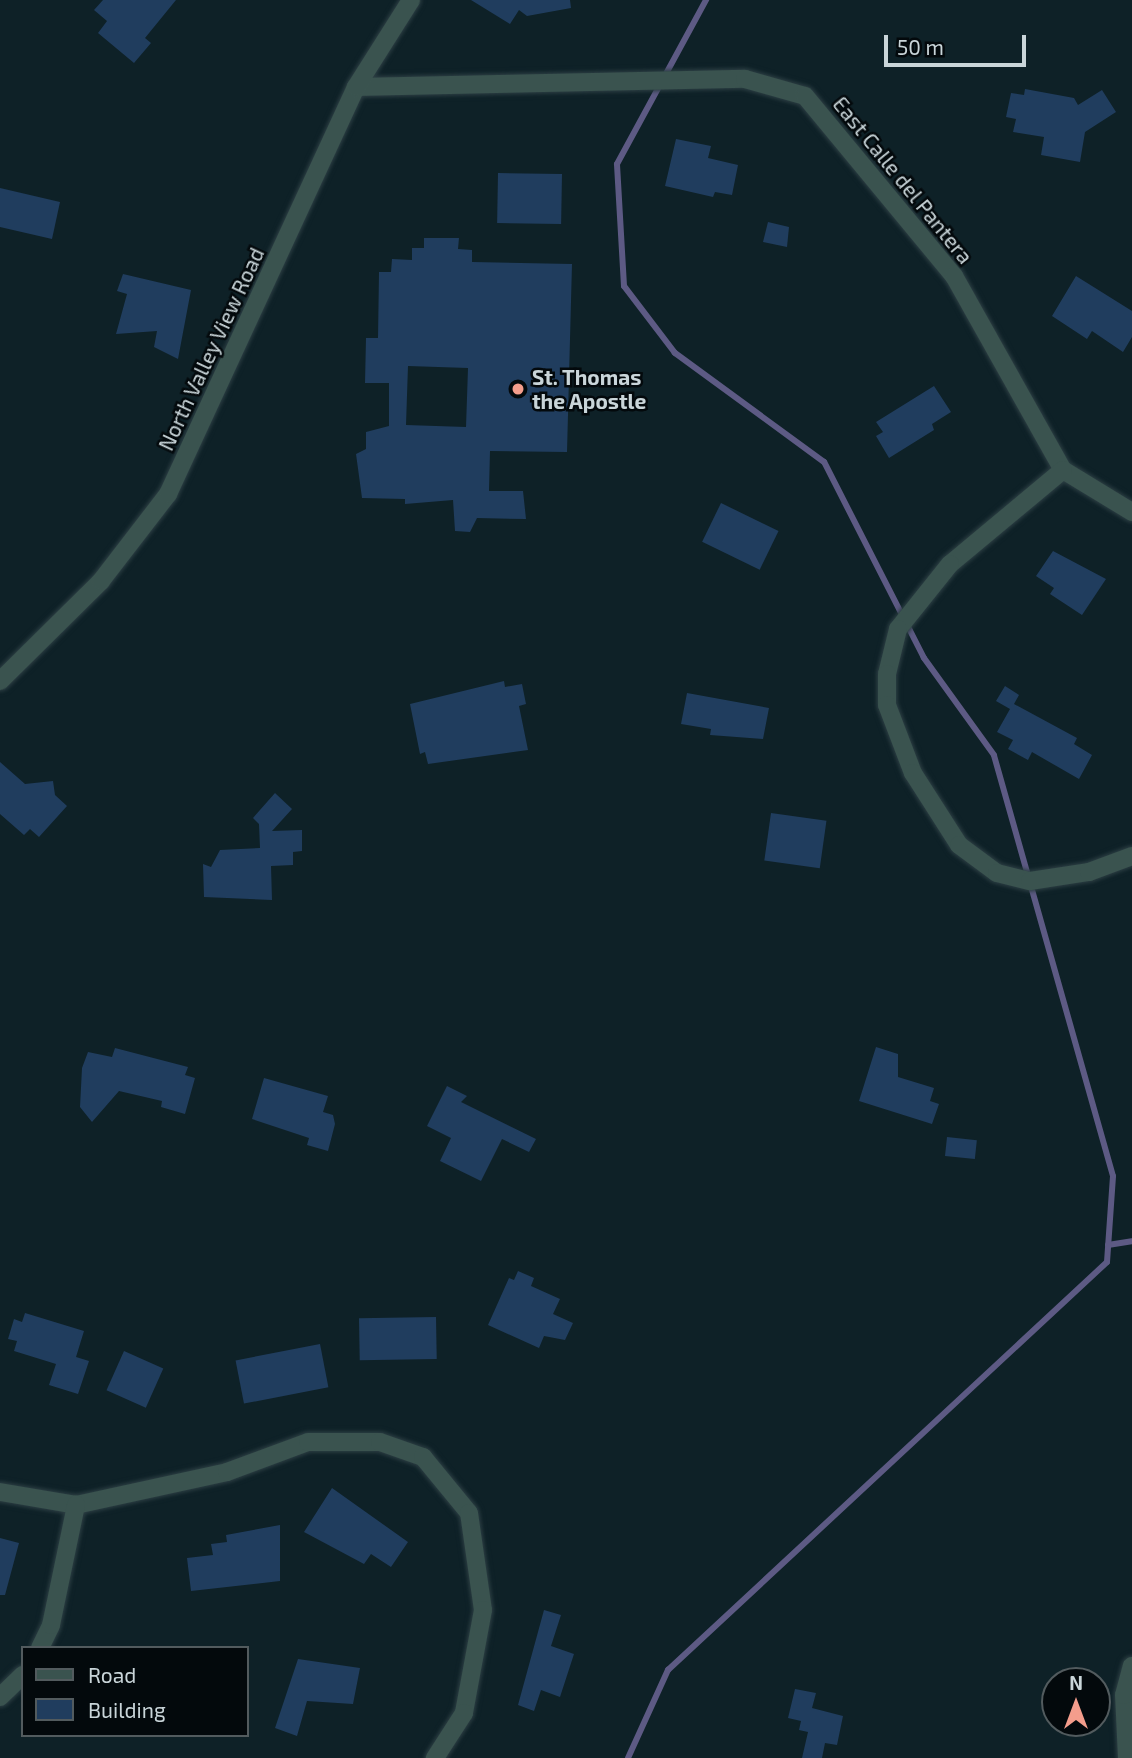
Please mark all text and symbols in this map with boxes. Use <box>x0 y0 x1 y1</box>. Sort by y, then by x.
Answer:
scale bar <box>887 21 1029 65</box>
text: 50 m <box>897 34 944 59</box>
street label: East Calle del Pantera <box>828 91 978 269</box>
street label: North Valley View Road <box>152 243 270 455</box>
place label: St. Thomas the Apostle <box>532 364 647 414</box>
marker: St. Thomas the Apostle <box>510 381 526 397</box>
legend <box>21 1646 248 1737</box>
text: Road <box>88 1662 136 1687</box>
north arrow <box>1041 1667 1111 1737</box>
text: N <box>1069 1671 1083 1694</box>
text: Building <box>88 1697 166 1722</box>

